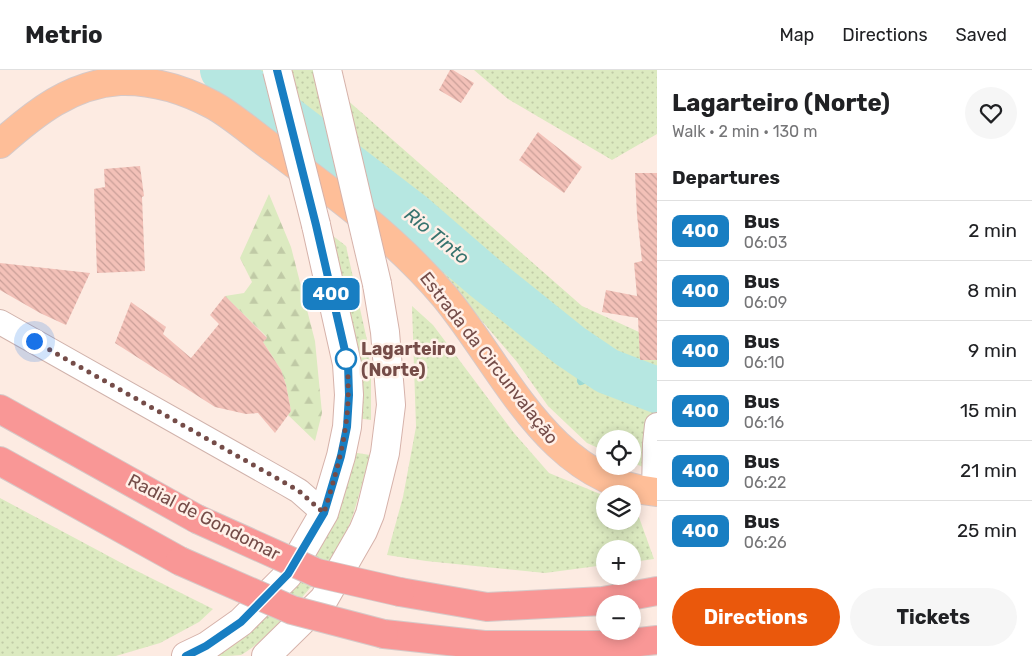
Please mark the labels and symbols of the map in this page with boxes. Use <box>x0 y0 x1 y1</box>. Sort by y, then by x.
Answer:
water label: Rio Tinto <box>400 203 474 269</box>
street label: Estrada da Circunvalação <box>415 268 563 448</box>
line badge: 400 <box>302 278 360 310</box>
your location <box>22 329 47 354</box>
place label: Lagarteiro (Norte) <box>361 338 456 381</box>
marker: Lagarteiro (Norte) <box>335 348 357 370</box>
street label: Radial de Gondomar <box>124 469 284 565</box>

